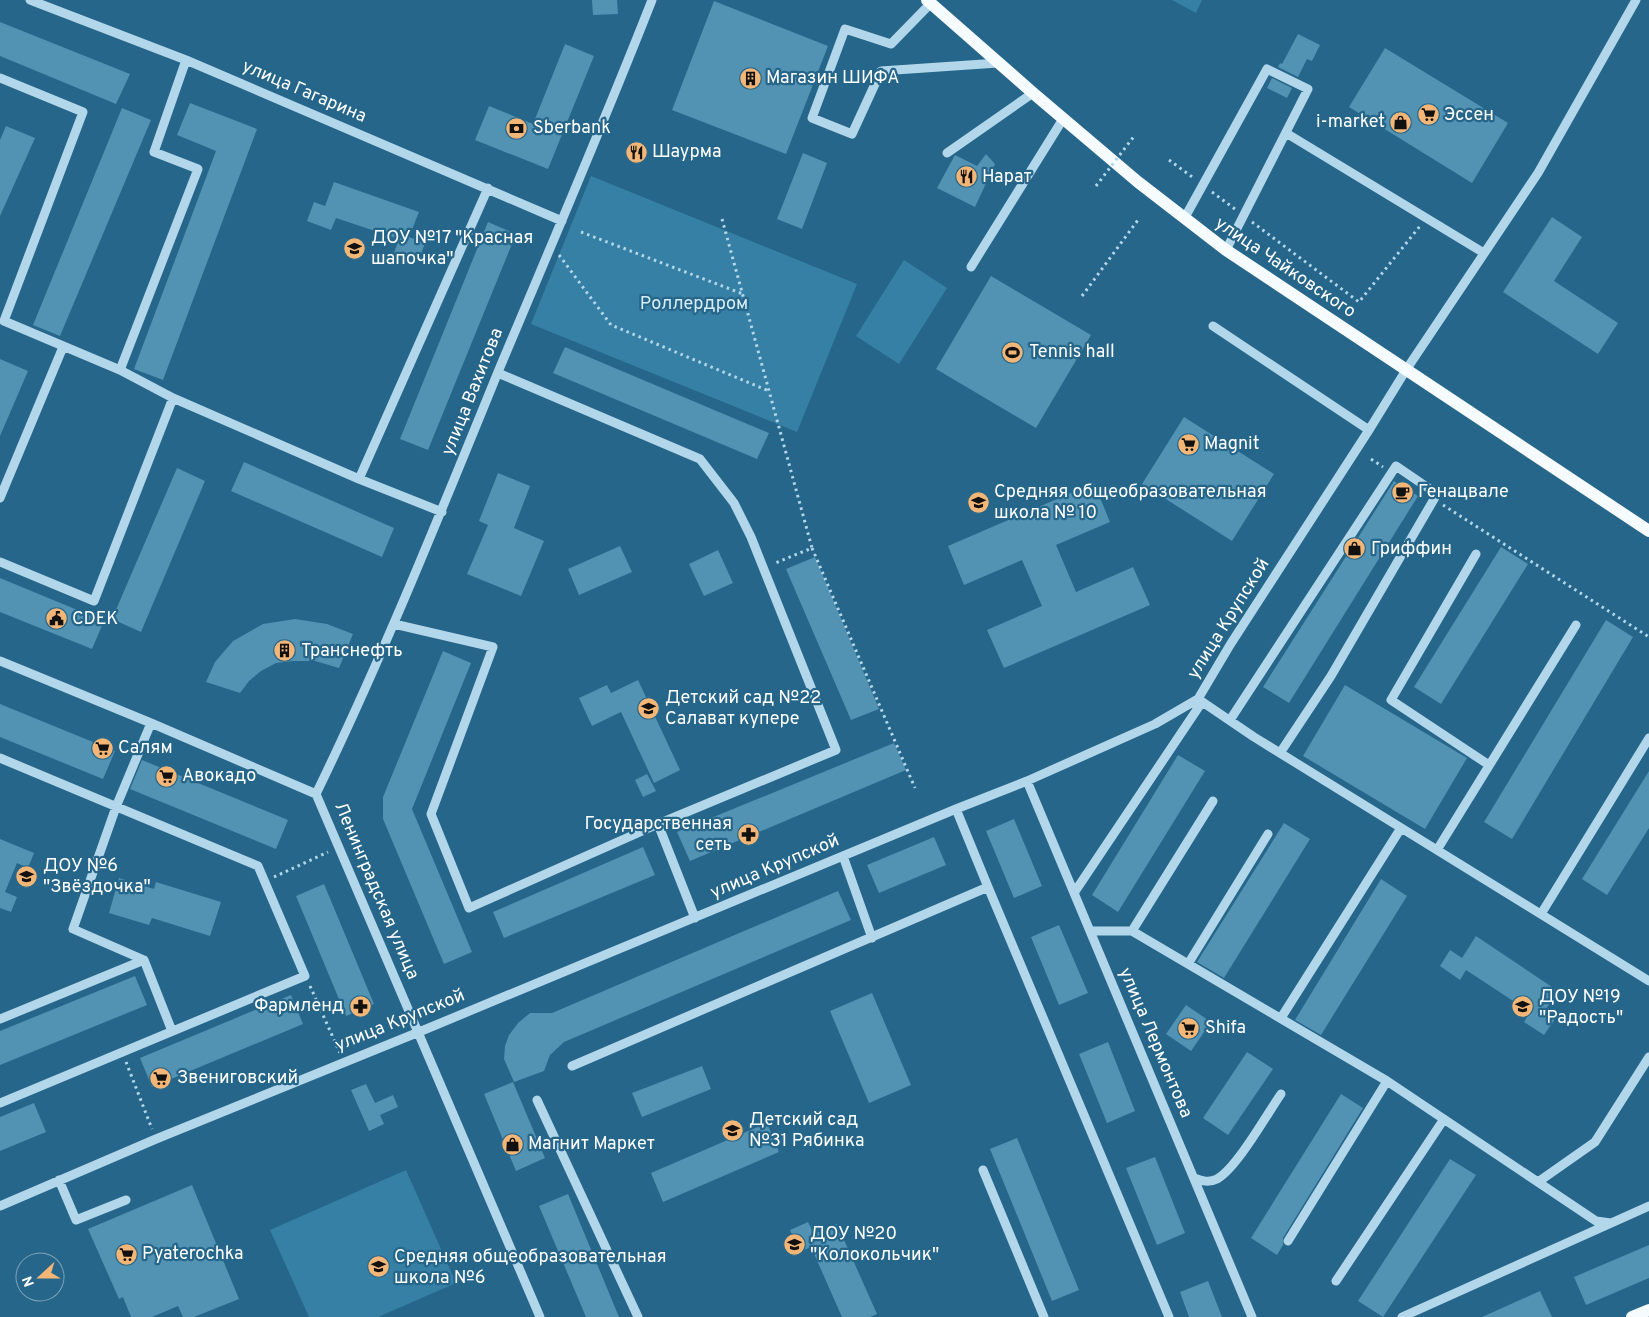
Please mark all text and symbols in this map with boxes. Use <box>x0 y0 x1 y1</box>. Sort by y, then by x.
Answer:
street label: улица Гагарина <box>238 55 370 129</box>
building icon: Магазин ШИФА <box>738 66 762 90</box>
place label: Магазин ШИФА <box>766 67 900 90</box>
supermarket icon: Эссен <box>1416 103 1440 127</box>
place label: Эссен <box>1444 104 1494 127</box>
shop icon: i-market <box>1389 110 1413 134</box>
place label: i-market <box>1316 111 1385 134</box>
bank icon: Sberbank <box>505 116 529 140</box>
place label: Sberbank <box>533 117 611 140</box>
restaurant icon: Шаурма <box>624 140 648 164</box>
place label: Шаурма <box>652 141 721 164</box>
restaurant icon: Нарат <box>954 165 978 189</box>
place label: Нарат <box>982 166 1032 189</box>
street label: улица Чайковского <box>1210 212 1360 324</box>
place label: ДОУ №17 "Красная шапочка" <box>371 227 533 271</box>
school or university icon: ДОУ №17 "Красная шапочка" <box>343 236 367 260</box>
park label: Роллердром <box>640 293 748 316</box>
street label: улица Вахитова <box>437 325 509 459</box>
sports icon: Tennis hall <box>1001 340 1025 364</box>
place label: Tennis hall <box>1029 341 1115 364</box>
supermarket icon: Magnit <box>1176 432 1200 456</box>
place label: Magnit <box>1204 433 1259 456</box>
cafe icon: Генацвале <box>1390 480 1414 504</box>
place label: Средняя общеобразовательная школа № 10 <box>994 481 1267 525</box>
place label: Генацвале <box>1418 481 1509 504</box>
school or university icon: Средняя общеобразовательная школа № 10 <box>966 490 990 514</box>
shop icon: Гриффин <box>1343 537 1367 561</box>
place label: Гриффин <box>1371 538 1452 561</box>
street label: улица Крупской <box>1183 554 1275 684</box>
public building icon: CDEK <box>44 607 68 631</box>
place label: CDEK <box>72 608 118 631</box>
building icon: Транснефть <box>273 639 297 663</box>
place label: Транснефть <box>301 640 403 663</box>
place label: Детский сад №22 Салават купере <box>665 687 821 731</box>
school or university icon: Детский сад №22 Салават купере <box>637 696 661 720</box>
supermarket icon: Салям <box>90 736 114 760</box>
place label: Салям <box>118 737 173 760</box>
supermarket icon: Авокадо <box>154 764 178 788</box>
place label: Авокадо <box>182 765 256 788</box>
street label: Ленинградская улица <box>328 799 424 983</box>
place label: Государственная сеть <box>584 813 732 857</box>
pharmacy icon: Государственная сеть <box>736 822 760 846</box>
street label: улица Крупской <box>707 829 843 905</box>
place label: ДОУ №6 "Звёздочка" <box>43 855 151 899</box>
school or university icon: ДОУ №6 "Звёздочка" <box>15 864 39 888</box>
street label: улица Лермонтова <box>1113 964 1197 1122</box>
street label: улица Крупской <box>332 984 468 1058</box>
place label: ДОУ №19 "Радость" <box>1539 986 1623 1030</box>
pharmacy icon: Фармленд <box>348 994 372 1018</box>
place label: Фармленд <box>254 995 344 1018</box>
school or university icon: ДОУ №19 "Радость" <box>1511 995 1535 1019</box>
supermarket icon: Shifa <box>1177 1016 1201 1040</box>
place label: Shifa <box>1205 1017 1246 1040</box>
supermarket icon: Звениговский <box>149 1066 173 1090</box>
place label: Звениговский <box>177 1067 298 1090</box>
place label: Детский сад №31 Рябинка <box>749 1109 864 1153</box>
school or university icon: Детский сад №31 Рябинка <box>721 1118 745 1142</box>
shop icon: Магнит Маркет <box>500 1132 524 1156</box>
place label: Магнит Маркет <box>528 1133 655 1156</box>
place label: ДОУ №20 "Колокольчик" <box>810 1223 939 1267</box>
school or university icon: ДОУ №20 "Колокольчик" <box>782 1232 806 1256</box>
supermarket icon: Pyaterochka <box>114 1242 138 1266</box>
place label: Pyaterochka <box>142 1243 243 1266</box>
place label: Средняя общеобразовательная школа №6 <box>394 1246 667 1290</box>
north arrow <box>15 1252 65 1302</box>
school or university icon: Средняя общеобразовательная школа №6 <box>366 1255 390 1279</box>
text: N <box>20 1273 39 1289</box>

